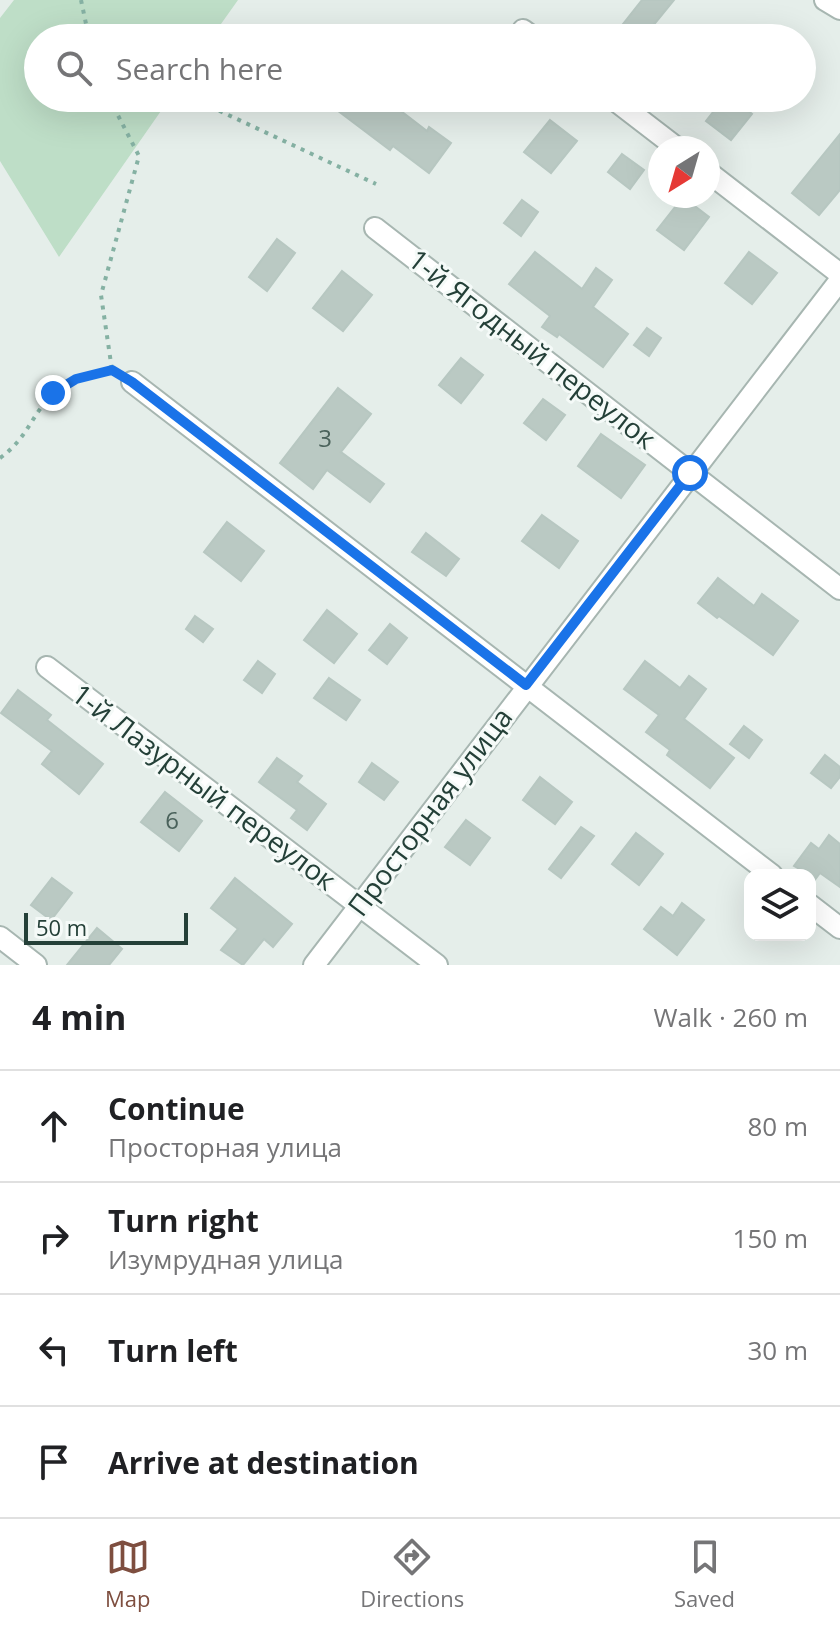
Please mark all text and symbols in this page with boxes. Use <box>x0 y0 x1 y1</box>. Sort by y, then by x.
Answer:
search box <box>24 24 816 112</box>
icon: search <box>52 46 96 90</box>
text: Search here <box>116 48 283 89</box>
north arrow <box>648 136 720 208</box>
street label: 1-й Ягодный переулок <box>401 240 665 457</box>
route end <box>35 375 71 411</box>
house number: 3 <box>318 421 332 454</box>
route start <box>672 455 708 491</box>
street label: 1-й Лазурный переулок <box>65 674 345 898</box>
street label: Просторная улица <box>338 699 520 923</box>
house number: 6 <box>165 803 179 836</box>
map controls <box>744 869 816 941</box>
button: layers <box>744 869 816 941</box>
scale bar <box>24 909 188 945</box>
text: 50 m <box>36 912 87 942</box>
text: 4 min <box>32 994 126 1040</box>
text: Walk · 260 m <box>654 999 808 1035</box>
text: Continue <box>108 1088 245 1129</box>
icon: ahead <box>32 1104 76 1148</box>
text: 80 m <box>747 1108 808 1144</box>
text: Просторная улица <box>108 1129 342 1165</box>
text: Turn right <box>108 1200 259 1241</box>
icon: right <box>32 1216 76 1260</box>
text: 150 m <box>733 1220 808 1256</box>
text: Изумрудная улица <box>108 1241 344 1277</box>
icon: left <box>32 1328 76 1372</box>
text: Turn left <box>108 1330 238 1371</box>
text: 30 m <box>747 1332 808 1368</box>
icon: arrive <box>32 1440 76 1484</box>
text: Arrive at destination <box>108 1442 419 1483</box>
tab: Map <box>105 1535 150 1613</box>
tab: Directions <box>360 1535 464 1613</box>
tab: Saved <box>674 1535 735 1613</box>

